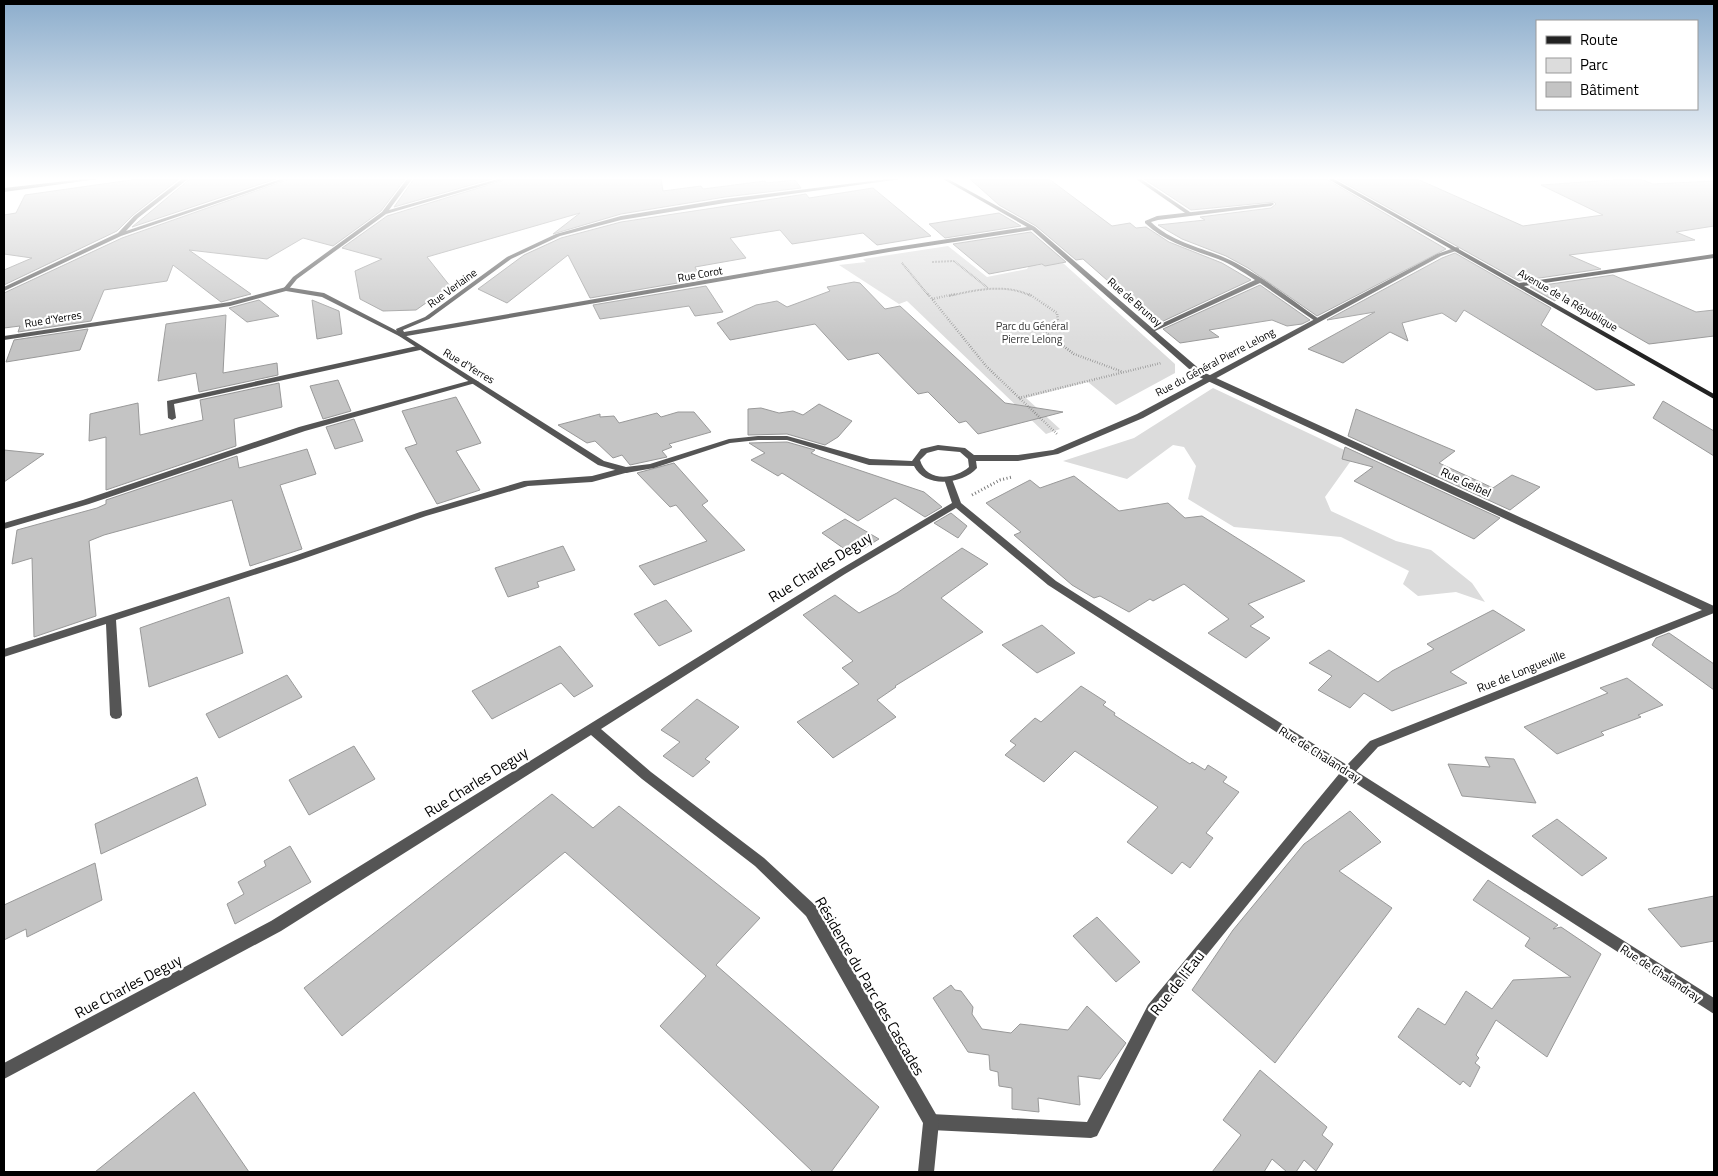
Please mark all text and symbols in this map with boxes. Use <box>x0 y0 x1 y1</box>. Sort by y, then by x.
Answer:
legend <box>1536 20 1698 110</box>
text: Route <box>1580 28 1618 51</box>
text: Parc <box>1580 53 1608 76</box>
text: Bâtiment <box>1580 78 1639 101</box>
street label: Rue Corot <box>676 262 724 286</box>
street label: Rue Verlaine <box>424 264 480 311</box>
street label: Avenue de la République <box>1515 265 1621 335</box>
street label: Rue de Brunoy <box>1104 274 1166 331</box>
street label: Rue d'Yerres <box>23 307 83 331</box>
park label: Parc du Général Pierre Lelong <box>996 318 1068 347</box>
street label: Rue du Général Pierre Lelong <box>1152 323 1278 400</box>
street label: Rue d'Yerres <box>440 344 498 388</box>
street label: Rue Geibel <box>1438 462 1494 502</box>
street label: Rue Charles Deguy <box>764 526 876 608</box>
street label: Rue de Longueville <box>1474 645 1568 697</box>
street label: Rue de Chalandray <box>1275 721 1365 787</box>
street label: Rue Charles Deguy <box>420 741 532 823</box>
street label: Résidence du Parc des Cascades <box>809 892 931 1080</box>
street label: Rue de Chalandray <box>1616 939 1706 1007</box>
street label: Rue de l'Eau <box>1144 945 1210 1021</box>
street label: Rue Charles Deguy <box>70 948 186 1024</box>

